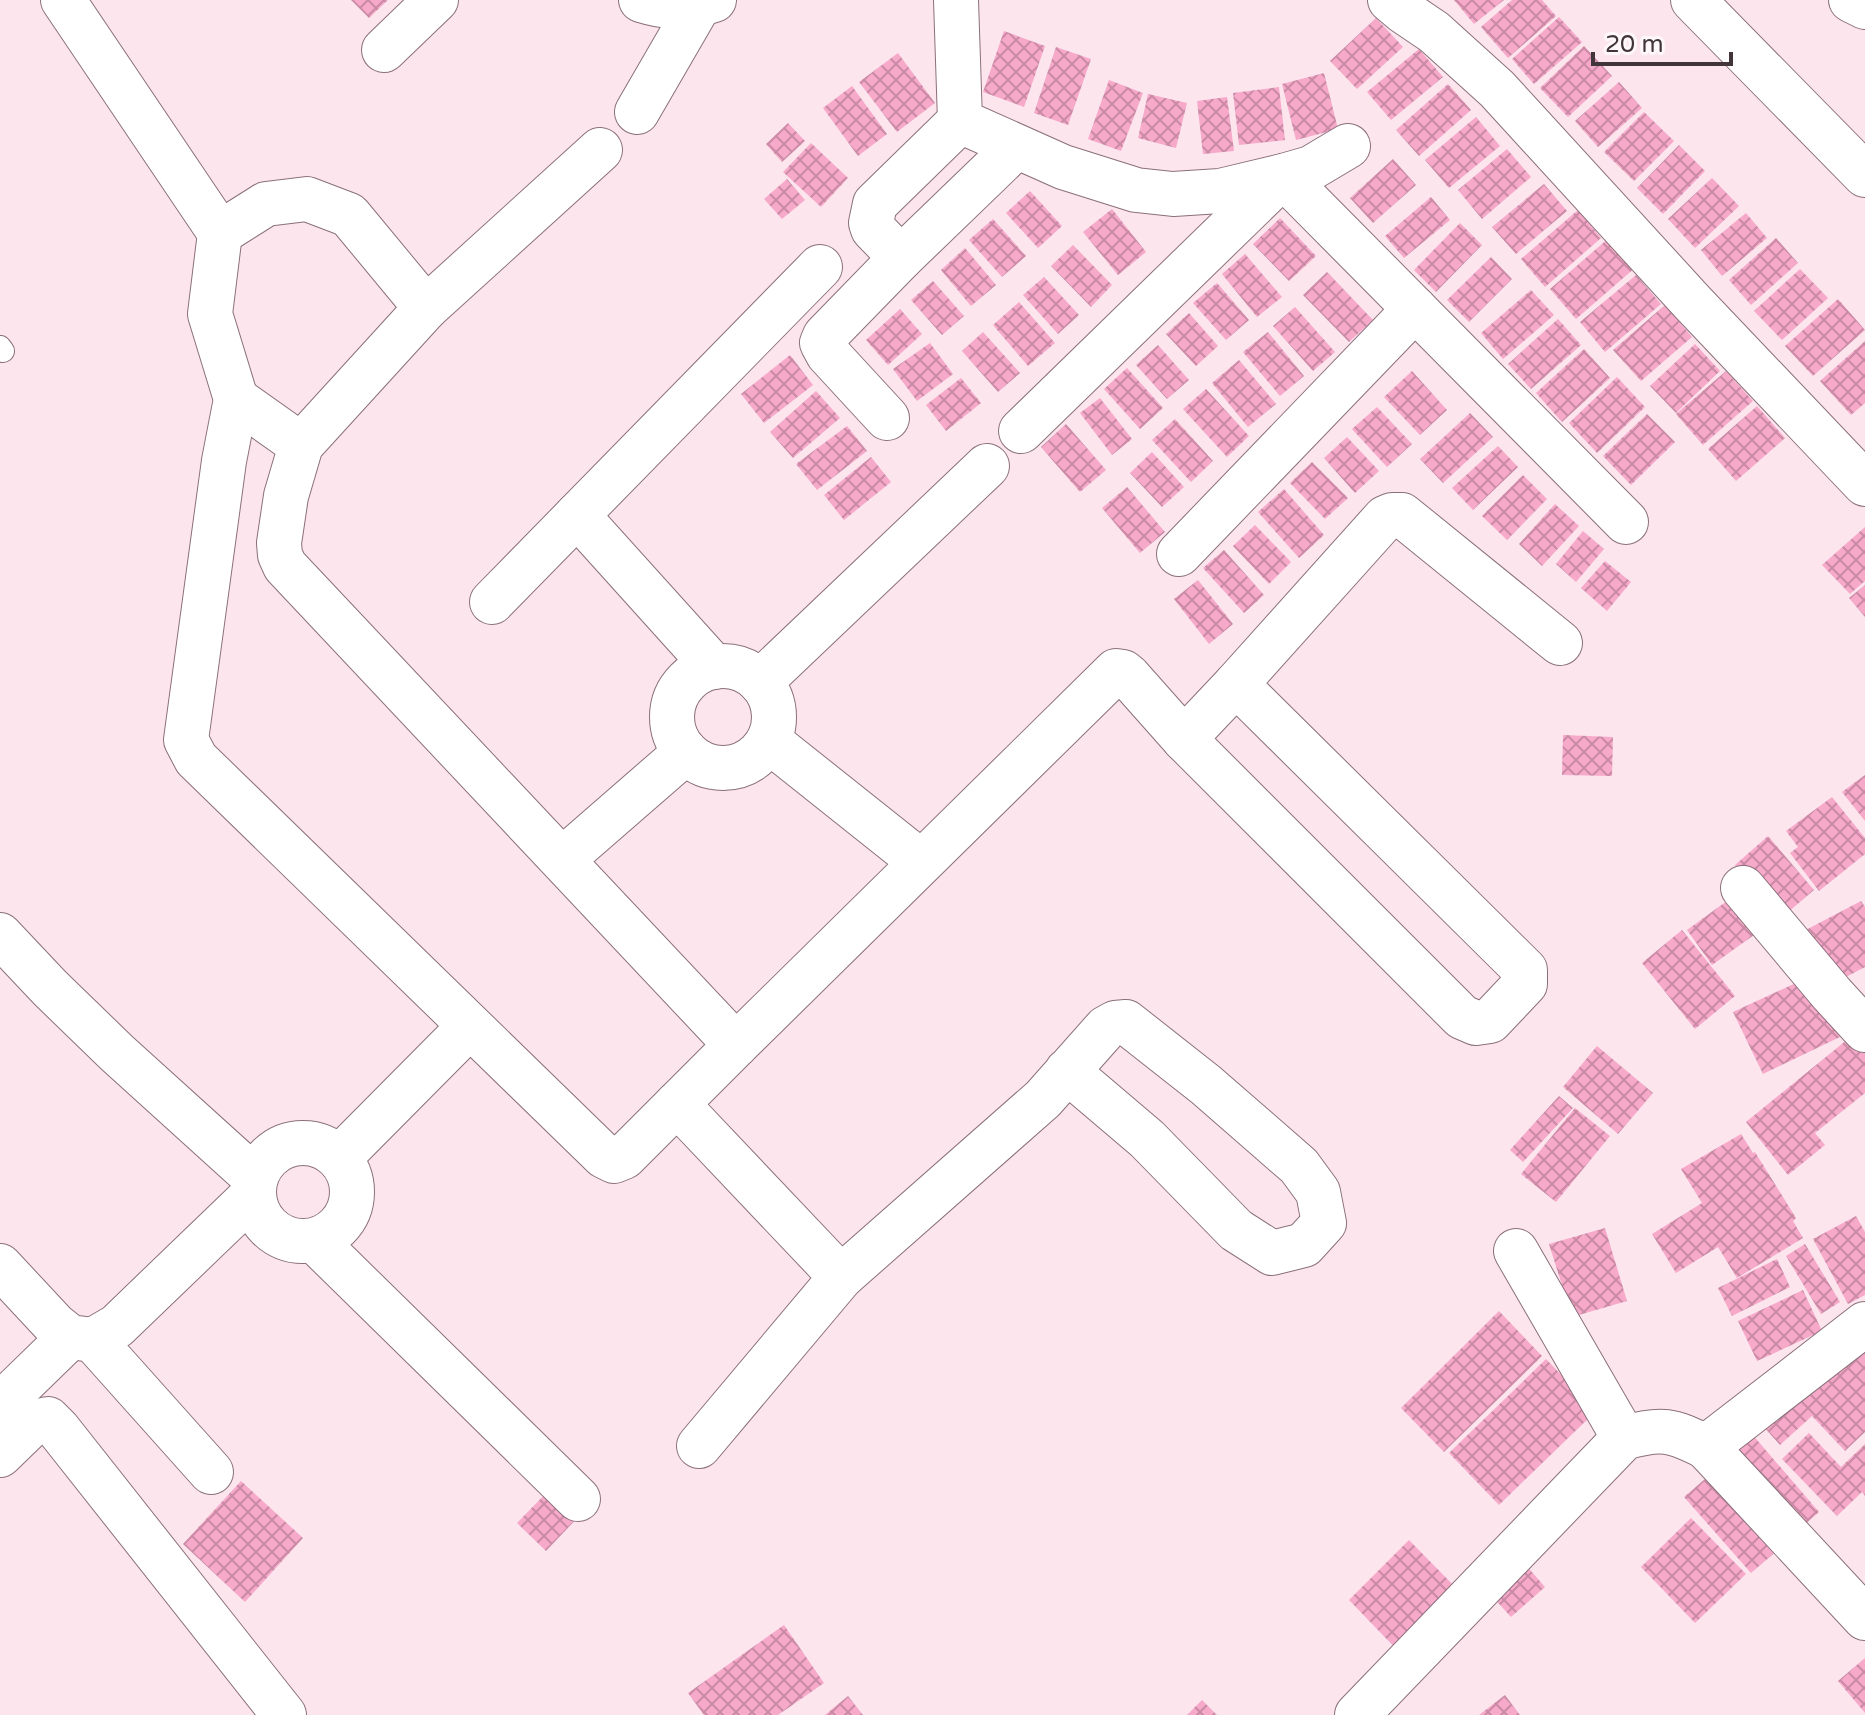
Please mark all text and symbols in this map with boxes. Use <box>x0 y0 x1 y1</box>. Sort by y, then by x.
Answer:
scale bar <box>1593 16 1731 66</box>
text: 20 m <box>1605 30 1663 59</box>

